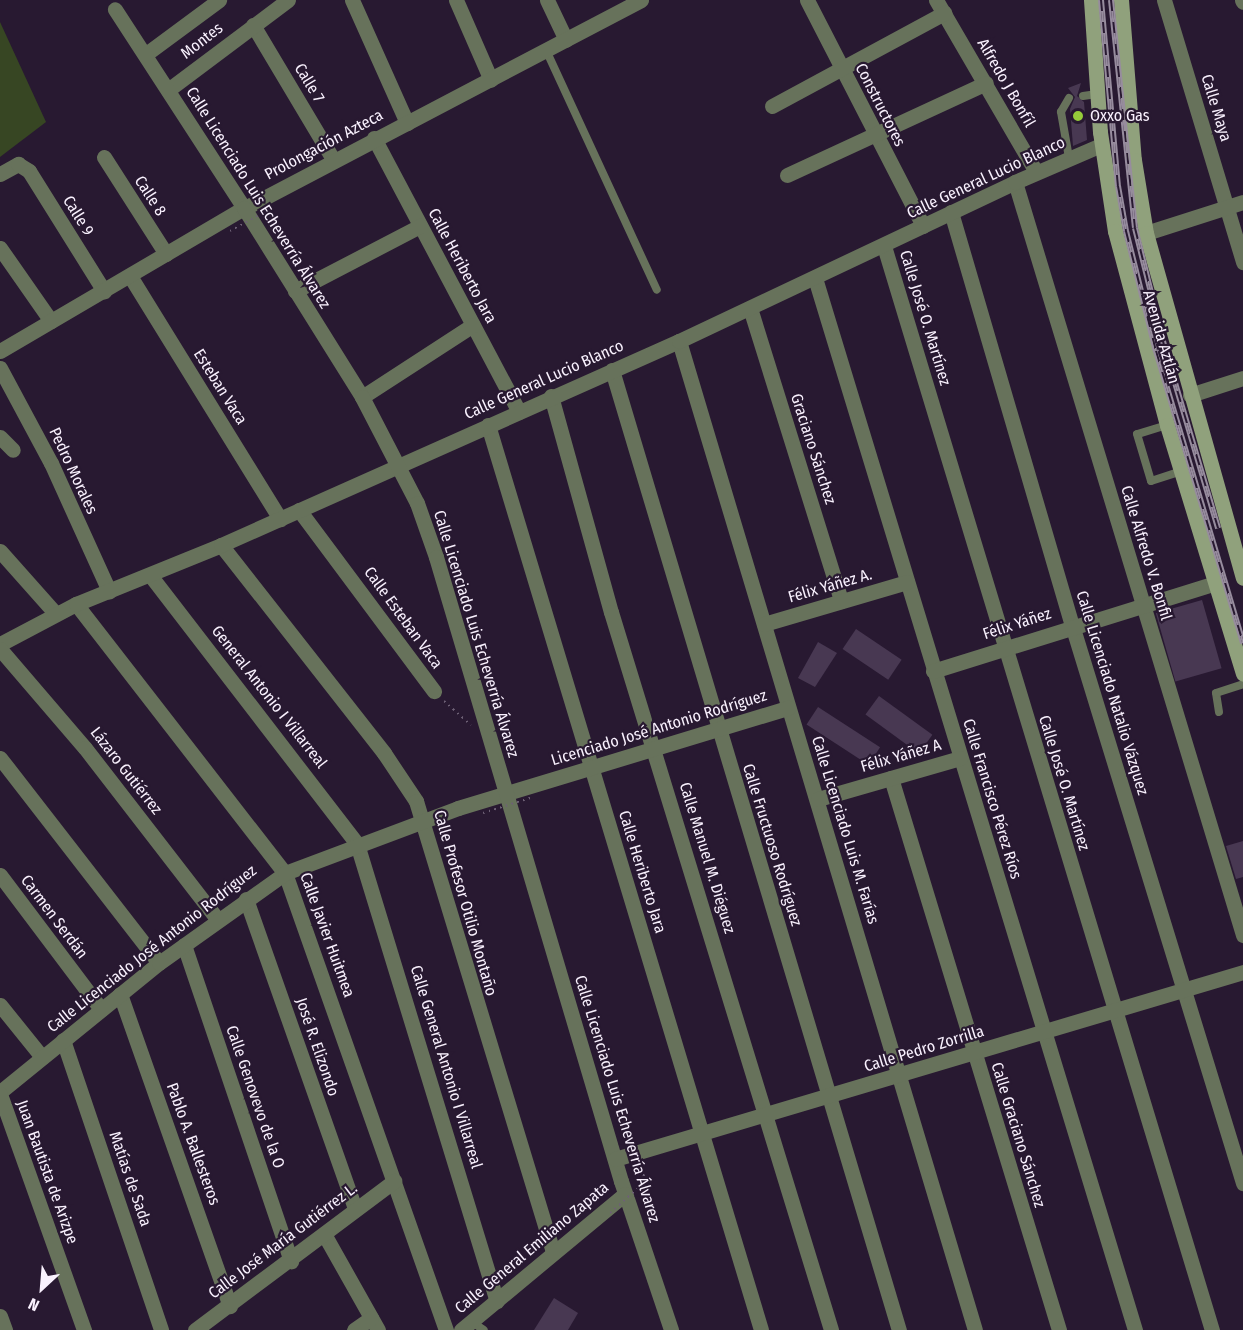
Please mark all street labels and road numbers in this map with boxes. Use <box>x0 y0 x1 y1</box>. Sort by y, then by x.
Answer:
street label: Montes <box>177 19 227 63</box>
street label: Alfredo J Bonfíl <box>973 35 1039 131</box>
street label: Calle 7 <box>290 60 328 106</box>
street label: Constructores <box>851 60 909 150</box>
street label: Calle Maya <box>1197 72 1235 144</box>
street label: Calle Licenciado Luis Echeverría Álvarez <box>182 84 334 312</box>
street label: Prolongación Azteca <box>262 106 386 184</box>
street label: Calle General Lucio Blanco <box>904 133 1068 223</box>
street label: Calle 8 <box>130 172 170 220</box>
street label: Calle 9 <box>58 192 98 240</box>
street label: Calle Heriberto Jara <box>424 205 500 327</box>
street label: Calle José O. Martínez <box>895 248 955 388</box>
street label: Avenida Aztlán <box>1139 288 1183 386</box>
street label: Calle General Lucio Blanco <box>461 336 627 424</box>
street label: Esteban Vaca <box>189 346 251 428</box>
street label: Graciano Sánchez <box>786 391 840 507</box>
street label: Pedro Morales <box>45 425 101 517</box>
street label: Calle Alfredo V. Bonfil <box>1116 483 1176 623</box>
street label: Calle Licenciado Luis Echeverría Álvarez <box>429 508 523 760</box>
street label: Calle Esteban Vaca <box>360 563 446 673</box>
street label: Félix Yáñez A. <box>786 565 874 607</box>
street label: Calle Licenciado Natalio Vázquez <box>1072 589 1152 797</box>
street label: Félix Yáñez <box>981 604 1053 644</box>
street label: General Antonio I Villarreal <box>207 622 331 772</box>
street label: Licenciado José Antonio Rodríguez <box>549 686 769 770</box>
street label: Calle José O. Martínez <box>1034 713 1094 853</box>
street label: Calle Francisco Pérez Ríos <box>958 716 1026 882</box>
street label: Lázaro Gutiérrez <box>86 723 166 819</box>
street label: Calle Licenciado Luis M. Farías <box>807 734 883 926</box>
street label: Félix Yáñez A <box>859 735 943 777</box>
street label: Calle Fructuoso Rodríguez <box>738 761 806 929</box>
street label: Calle Manuel M. Diéguez <box>675 780 739 936</box>
street label: Calle Profesor Otilio Montaño <box>429 808 501 998</box>
street label: Calle Heriberto Jara <box>614 808 670 936</box>
street label: Calle Licenciado José Antonio Rodríguez <box>44 861 260 1037</box>
street label: Calle Javier Huitmea <box>296 870 358 1000</box>
street label: Carmen Serdán <box>16 871 92 963</box>
street label: Calle General Antonio I Villarreal <box>406 963 486 1171</box>
street label: Calle Licenciado Luis Echeverría Álvarez <box>570 973 664 1225</box>
street label: José R. Elizondo <box>291 995 343 1099</box>
street label: Calle Pedro Zorrilla <box>862 1022 986 1076</box>
street label: Calle Genovevo de la O <box>222 1023 288 1171</box>
street label: Calle Graciano Sánchez <box>987 1060 1049 1210</box>
street label: Pablo A. Ballesteros <box>162 1080 224 1208</box>
street label: Juan Bautista de Arizpe <box>12 1098 82 1246</box>
street label: Matías de Sada <box>105 1129 155 1229</box>
street label: Calle General Emiliano Zapata <box>451 1178 613 1318</box>
street label: Calle José María Gutiérrez L. <box>205 1179 361 1303</box>

